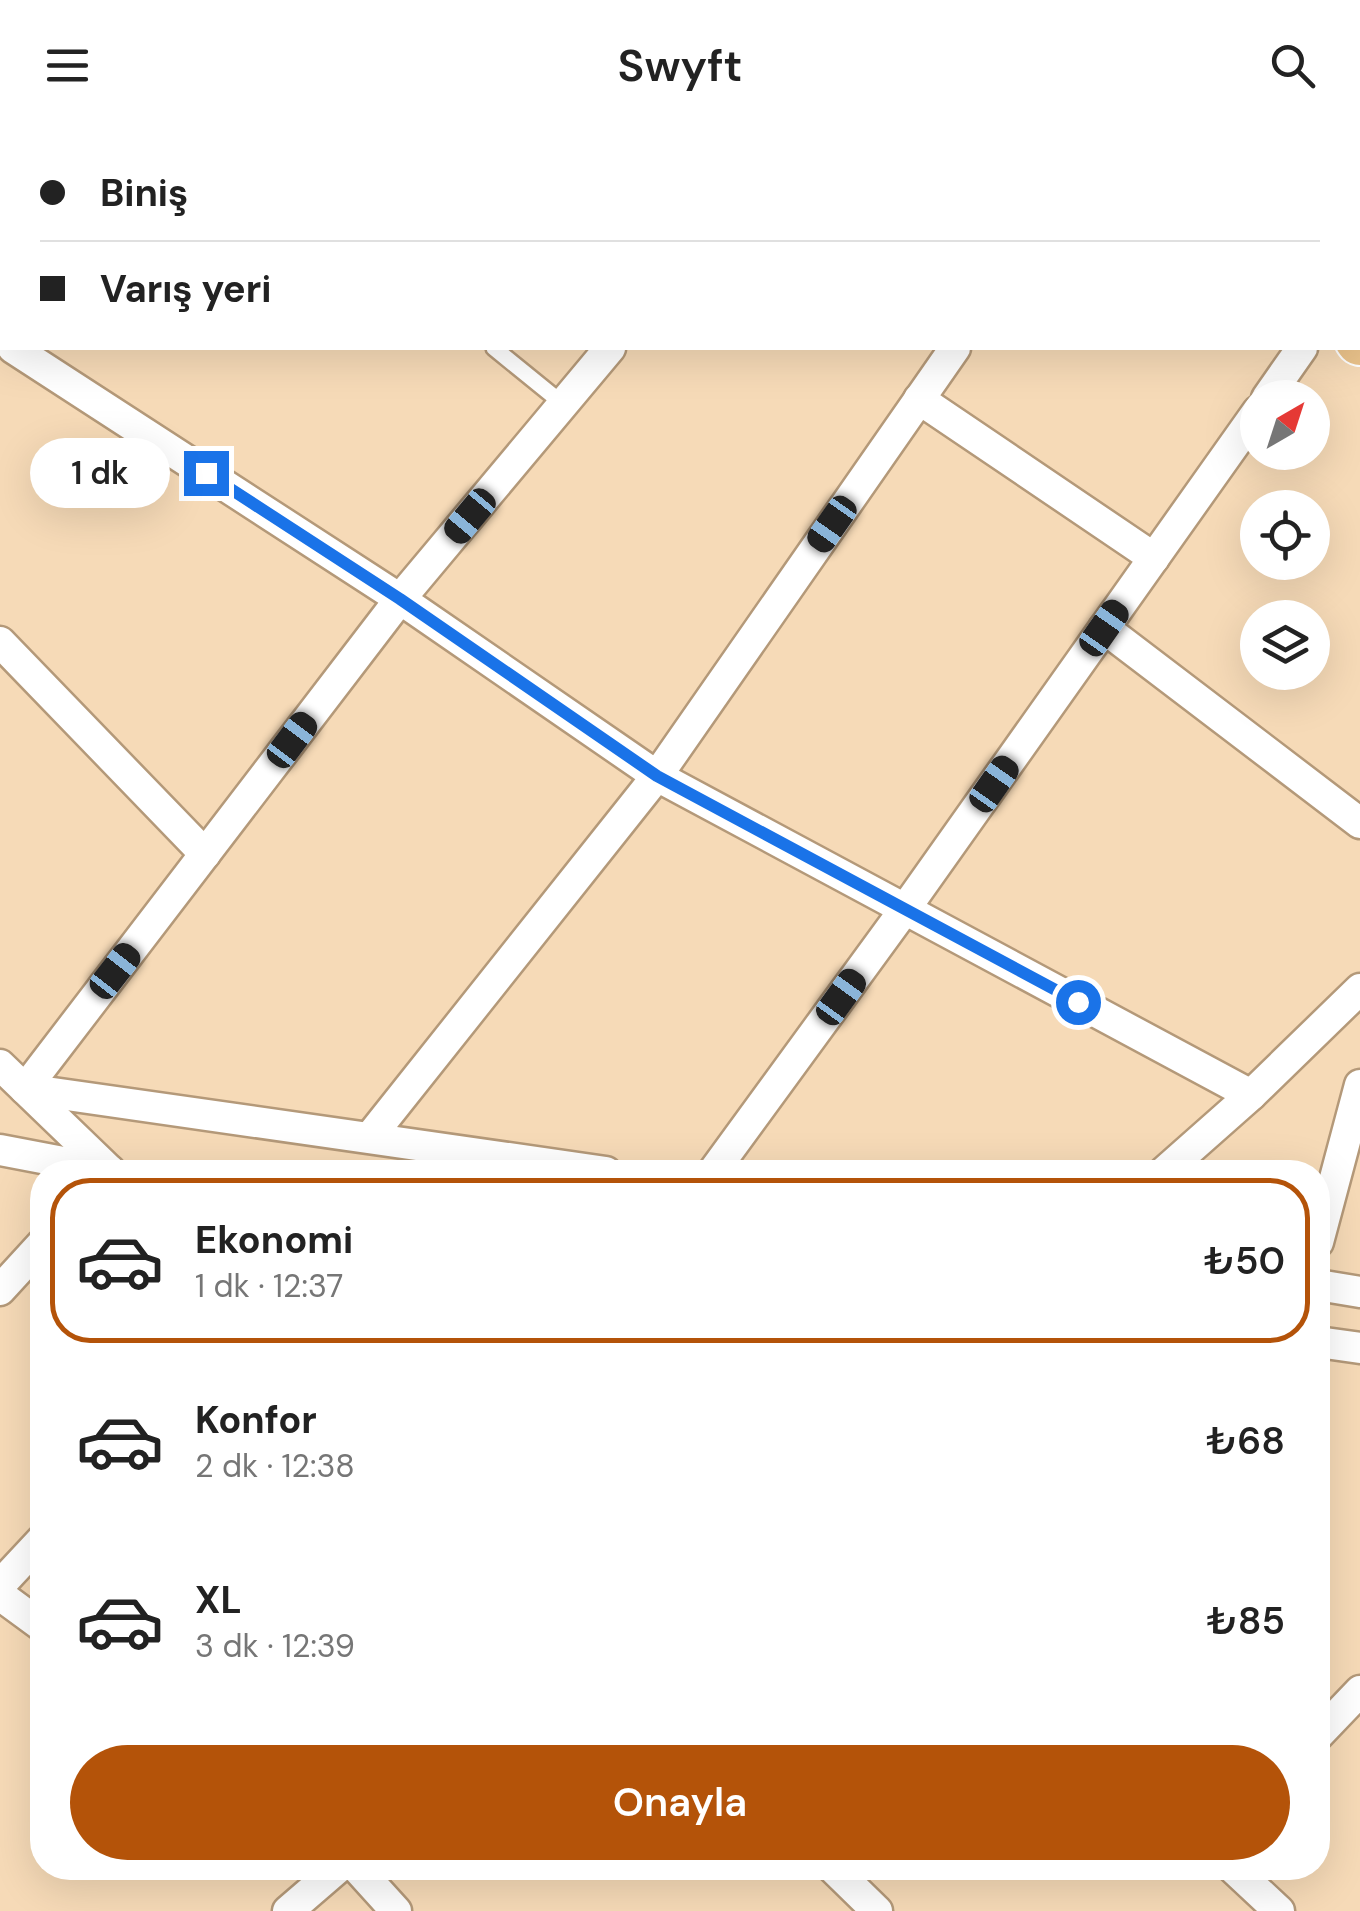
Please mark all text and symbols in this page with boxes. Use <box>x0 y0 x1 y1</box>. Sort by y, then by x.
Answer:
text: Swyft <box>618 36 742 95</box>
icon: menu <box>40 38 95 93</box>
icon: search <box>1265 38 1320 93</box>
text: Biniş <box>100 168 188 218</box>
text: Varış yeri <box>100 264 271 314</box>
north arrow <box>1240 380 1330 470</box>
map controls <box>1240 380 1330 690</box>
callout: 1 dk <box>31 438 171 508</box>
route end <box>184 451 229 496</box>
text: 1 dk <box>71 452 129 494</box>
car <box>439 483 501 549</box>
button: locate <box>1240 490 1330 580</box>
car <box>803 491 861 557</box>
car <box>1075 595 1133 661</box>
button: layers <box>1240 600 1330 690</box>
car <box>262 707 322 773</box>
car <box>965 751 1023 817</box>
car <box>85 938 145 1004</box>
car <box>811 964 871 1030</box>
route start <box>1056 980 1101 1025</box>
text: Ekonomi <box>195 1215 353 1265</box>
icon: car <box>75 1216 165 1306</box>
text: ₺50 <box>1204 1236 1285 1286</box>
text: 1 dk · 12:37 <box>195 1265 343 1307</box>
text: Konfor <box>195 1395 317 1445</box>
icon: car <box>75 1396 165 1486</box>
text: ₺68 <box>1206 1416 1285 1466</box>
text: 2 dk · 12:38 <box>195 1445 355 1487</box>
text: XL <box>195 1575 242 1625</box>
icon: car <box>75 1576 165 1666</box>
text: ₺85 <box>1206 1596 1285 1646</box>
text: 3 dk · 12:39 <box>195 1625 355 1667</box>
button: Onayla <box>70 1745 1290 1860</box>

